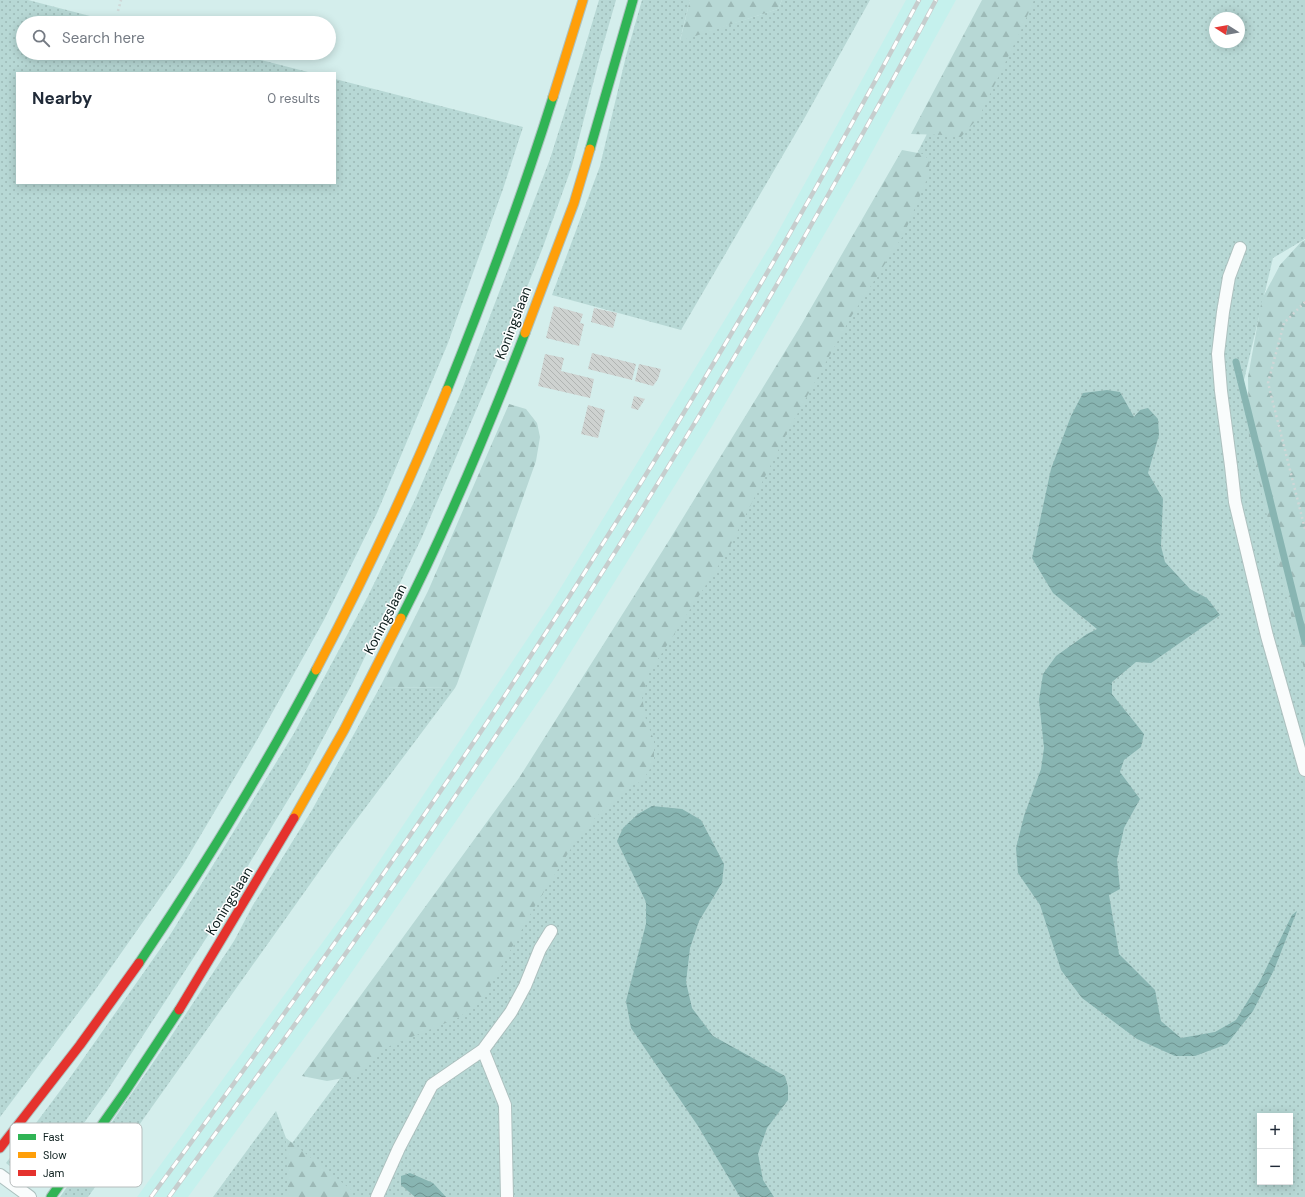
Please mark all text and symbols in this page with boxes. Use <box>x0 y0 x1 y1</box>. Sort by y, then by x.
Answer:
north arrow <box>1209 12 1245 48</box>
search box <box>16 16 336 60</box>
icon: search <box>30 27 52 49</box>
text: Search here <box>62 28 145 48</box>
text: Nearby <box>32 87 92 109</box>
text: 0 results <box>267 90 320 107</box>
street label: Koningslaan <box>491 284 535 362</box>
street label: Koningslaan <box>360 581 410 657</box>
street label: Koningslaan <box>202 863 256 939</box>
map controls <box>1257 1113 1293 1185</box>
button: + <box>1257 1113 1293 1149</box>
legend <box>10 1123 142 1187</box>
text: Fast <box>43 1130 64 1144</box>
text: Slow <box>43 1148 67 1162</box>
button: − <box>1257 1149 1293 1185</box>
text: Jam <box>43 1166 64 1180</box>

